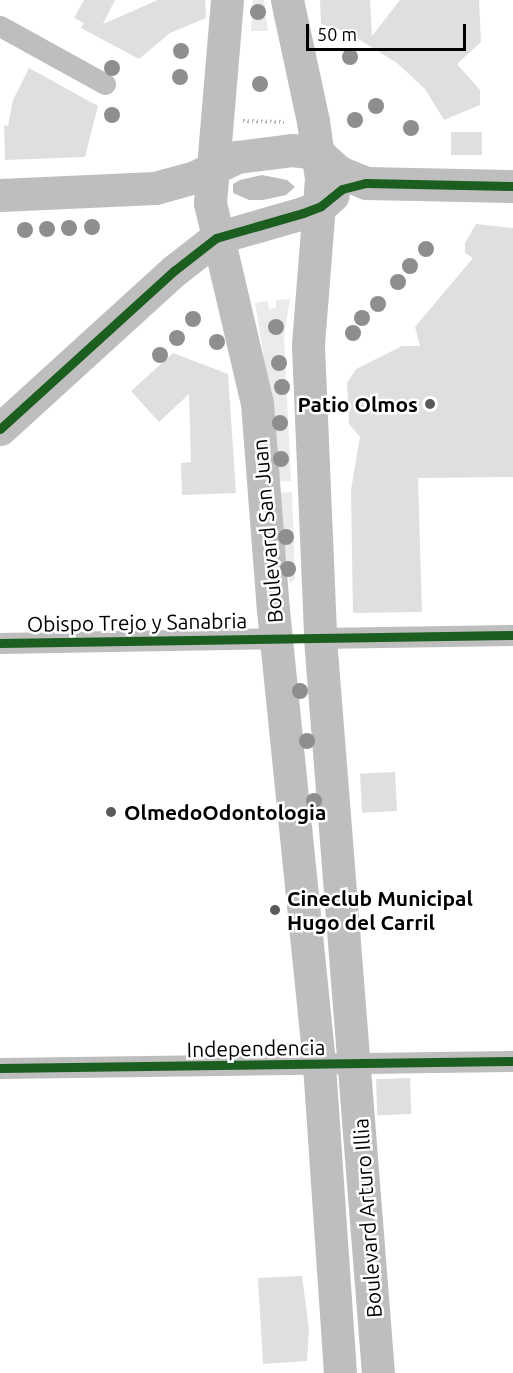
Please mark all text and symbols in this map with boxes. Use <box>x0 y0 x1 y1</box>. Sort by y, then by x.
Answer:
scale bar <box>309 12 470 50</box>
text: 50 m <box>317 24 357 44</box>
place label: Patio Olmos <box>298 391 418 417</box>
marker: Patio Olmos <box>423 397 437 411</box>
street label: Boulevard San Juan <box>246 438 288 624</box>
street label: Obispo Trejo y Sanabria <box>27 607 247 637</box>
place label: OlmedoOdontologia <box>124 799 326 825</box>
marker: OlmedoOdontologia <box>102 803 120 821</box>
place label: Cineclub Municipal Hugo del Carril <box>287 885 473 935</box>
marker: Cineclub Municipal Hugo del Carril <box>268 903 282 917</box>
street label: Independencia <box>186 1034 326 1062</box>
street label: Boulevard Arturo Illia <box>347 1117 387 1319</box>

